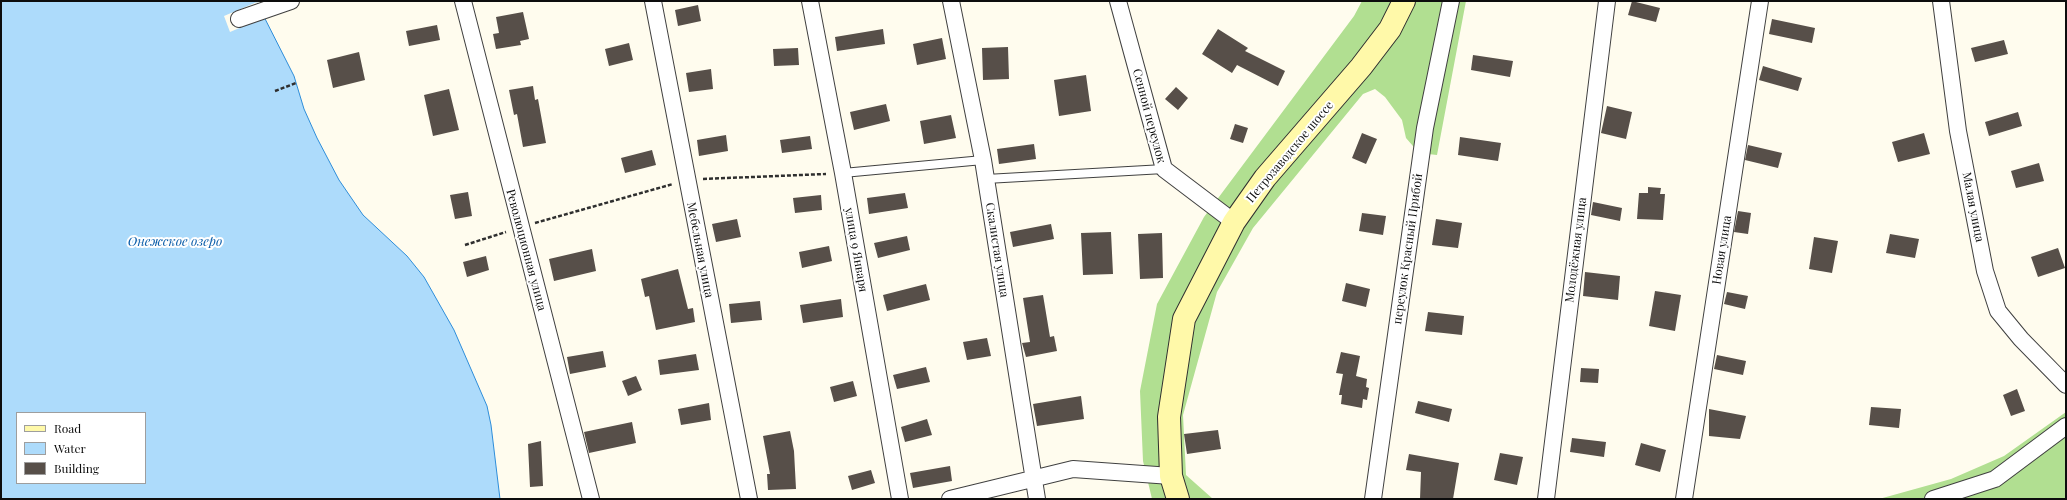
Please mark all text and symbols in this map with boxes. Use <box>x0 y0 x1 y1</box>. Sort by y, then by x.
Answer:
street label: Сенной переулок <box>1129 67 1169 165</box>
street label: Петрозаводское шоссе <box>1243 98 1337 206</box>
street label: Малая улица <box>1959 171 1987 243</box>
street label: переулок Красный Прибой <box>1390 173 1426 325</box>
street label: Революционная улица <box>503 188 549 312</box>
street label: Молодёжная улица <box>1562 196 1590 304</box>
street label: Мебельная улица <box>684 201 716 299</box>
street label: Скалистая улица <box>982 202 1012 298</box>
street label: улица 9 Января <box>841 207 871 293</box>
street label: Новая улица <box>1709 214 1735 286</box>
water label: Онежское озеро <box>128 234 222 250</box>
legend <box>16 412 146 484</box>
text: Road <box>54 420 81 436</box>
text: Water <box>54 440 86 456</box>
text: Building <box>54 460 99 476</box>

